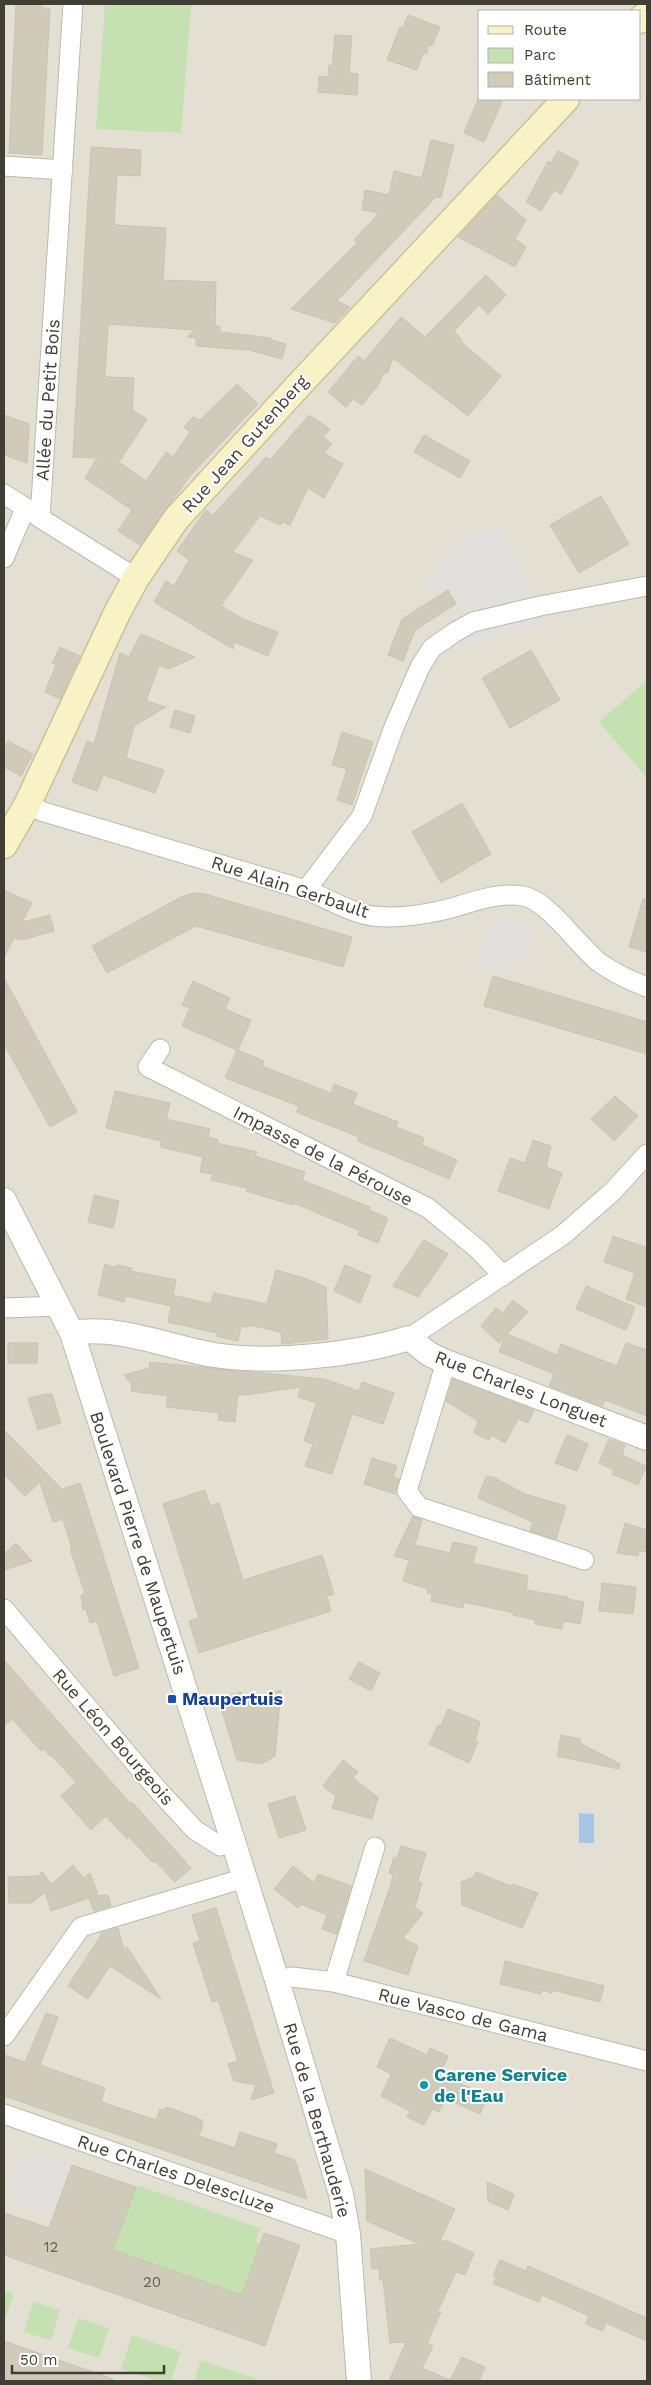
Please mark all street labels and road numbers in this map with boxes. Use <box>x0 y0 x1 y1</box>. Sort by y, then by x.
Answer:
street label: Allée du Petit Bois <box>31 318 64 482</box>
street label: Rue Jean Gutenberg <box>177 370 312 517</box>
street label: Rue Alain Gerbault <box>209 851 372 922</box>
street label: Impasse de la Pérouse <box>230 1101 416 1210</box>
street label: Rue Charles Longuet <box>432 1346 611 1431</box>
street label: Boulevard Pierre de Maupertuis <box>86 1408 191 1677</box>
street label: Rue Léon Bourgeois <box>48 1664 178 1809</box>
street label: Rue Vasco de Gama <box>376 1983 550 2046</box>
street label: Rue de la Berthauderie <box>280 2020 355 2220</box>
street label: Rue Charles Delescluze <box>75 2130 278 2217</box>

